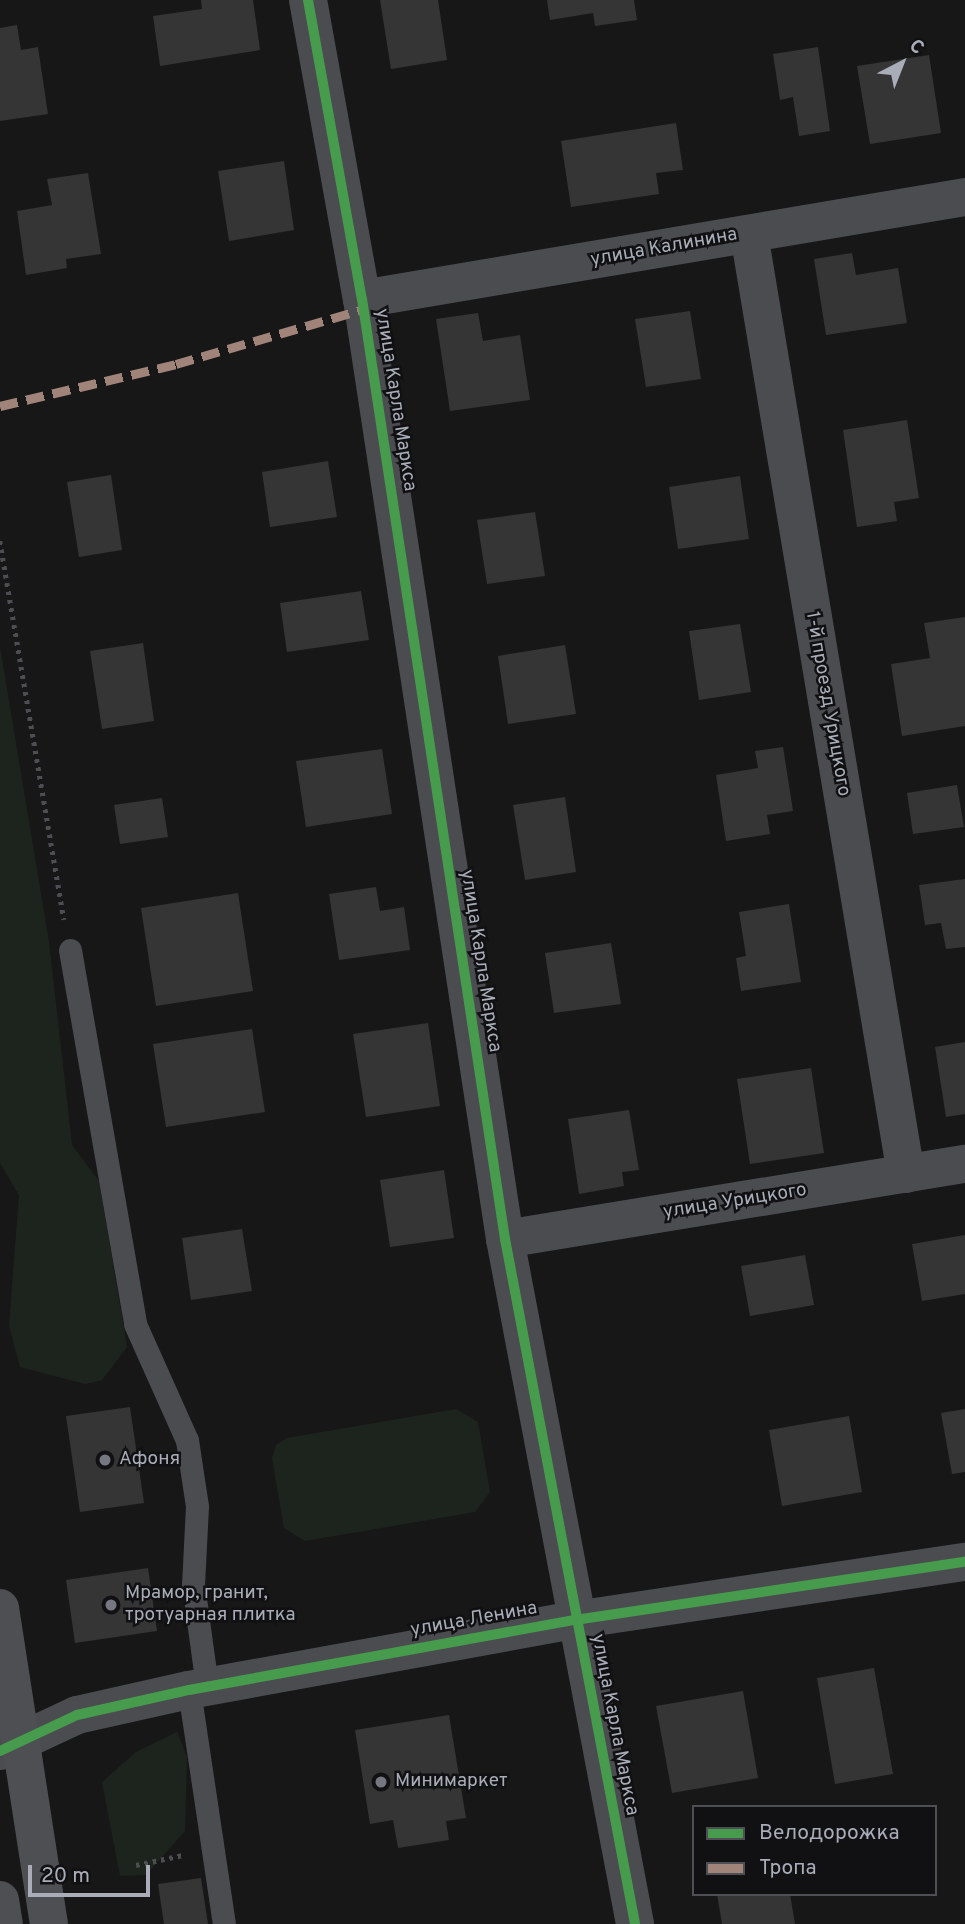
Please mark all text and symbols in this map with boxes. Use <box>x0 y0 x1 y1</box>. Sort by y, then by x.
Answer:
north arrow <box>867 28 937 98</box>
text: С <box>904 34 929 60</box>
street label: улица Калинина <box>589 224 739 272</box>
street label: улица Карла Маркса <box>369 307 421 493</box>
street label: 1-й проезд Урицкого <box>799 610 855 798</box>
street label: улица Карла Маркса <box>454 868 506 1054</box>
street label: улица Урицкого <box>662 1179 808 1225</box>
place label: Афоня <box>119 1449 180 1471</box>
marker: Афоня <box>97 1452 113 1468</box>
place label: Мрамор, гранит, тротуарная плитка <box>125 1583 296 1627</box>
marker: Мрамор, гранит, тротуарная плитка <box>103 1597 119 1613</box>
street label: улица Ленина <box>409 1598 539 1642</box>
street label: улица Карла Маркса <box>585 1632 643 1818</box>
place label: Минимаркет <box>395 1771 508 1793</box>
marker: Минимаркет <box>373 1774 389 1790</box>
legend <box>692 1805 937 1896</box>
text: Велодорожка <box>759 1820 899 1847</box>
scale bar <box>32 1850 154 1894</box>
text: Тропа <box>759 1855 817 1882</box>
text: 20 m <box>41 1863 90 1890</box>

